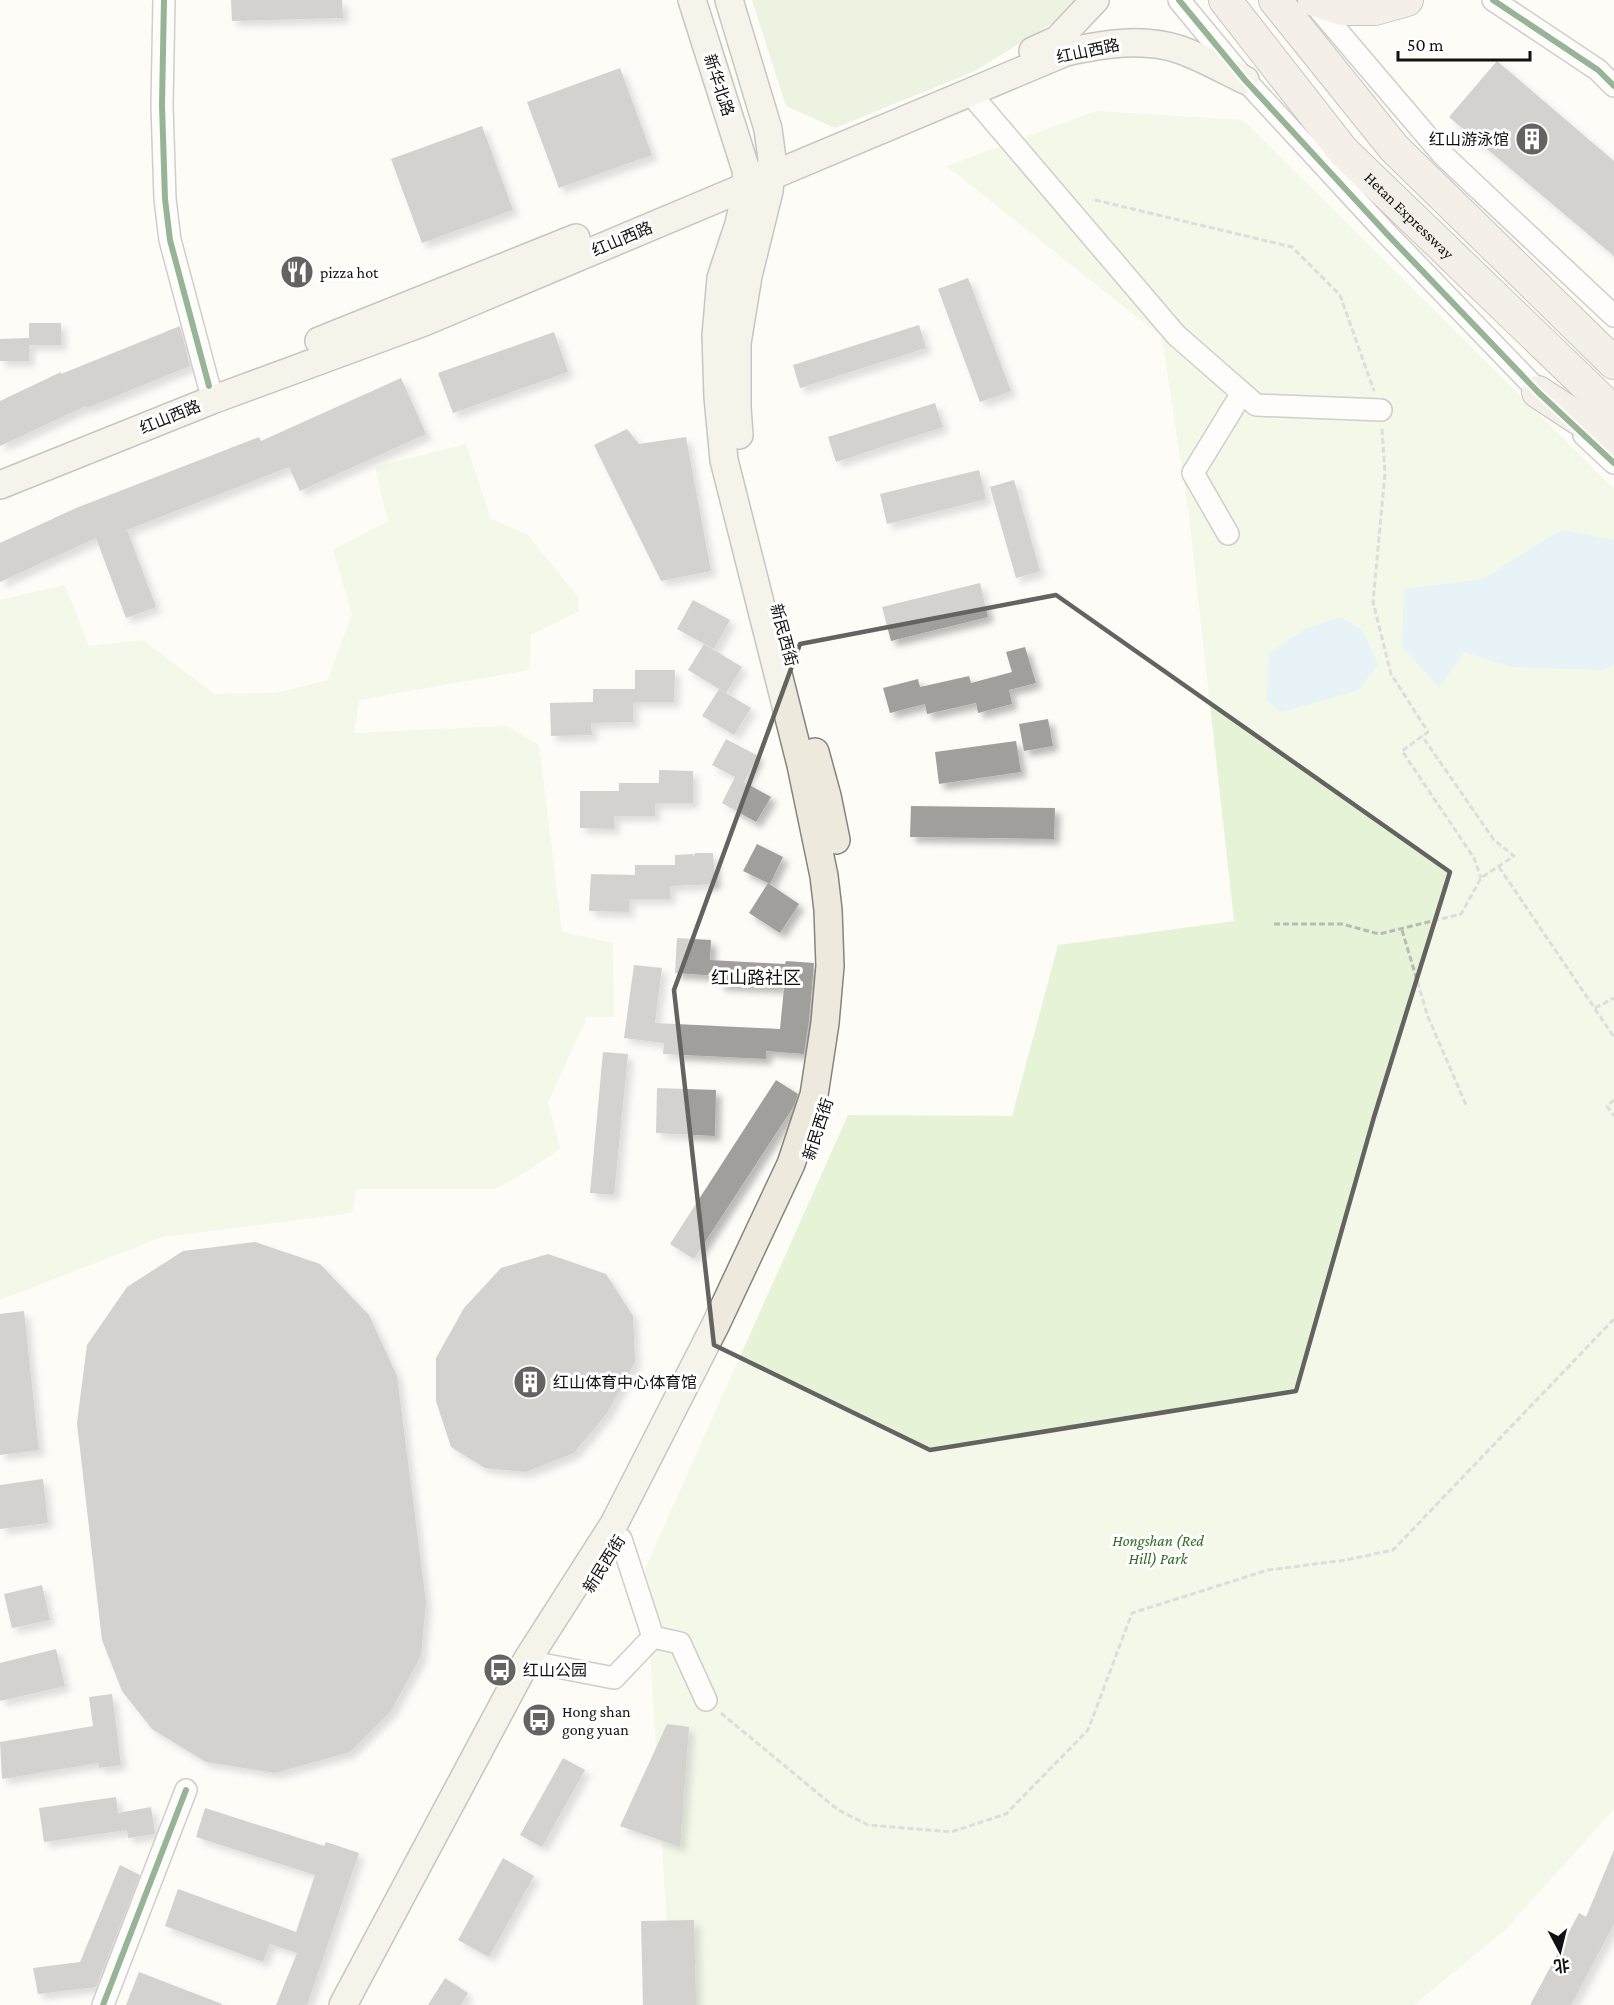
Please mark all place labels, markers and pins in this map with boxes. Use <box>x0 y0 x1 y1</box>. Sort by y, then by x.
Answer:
building icon: 红山游泳馆 <box>1514 121 1550 157</box>
place label: 红山游泳馆 <box>1429 131 1509 148</box>
restaurant icon: pizza hot <box>279 254 315 290</box>
place label: pizza hot <box>320 264 379 282</box>
building icon: 红山体育中心体育馆 <box>512 1364 548 1400</box>
place label: 红山体育中心体育馆 <box>553 1374 697 1391</box>
bus stop icon: 红山公园 <box>482 1652 518 1688</box>
place label: 红山公园 <box>523 1662 587 1679</box>
bus stop icon: Hong shan gong yuan <box>521 1702 557 1738</box>
place label: Hong shan gong yuan <box>562 1703 631 1739</box>

